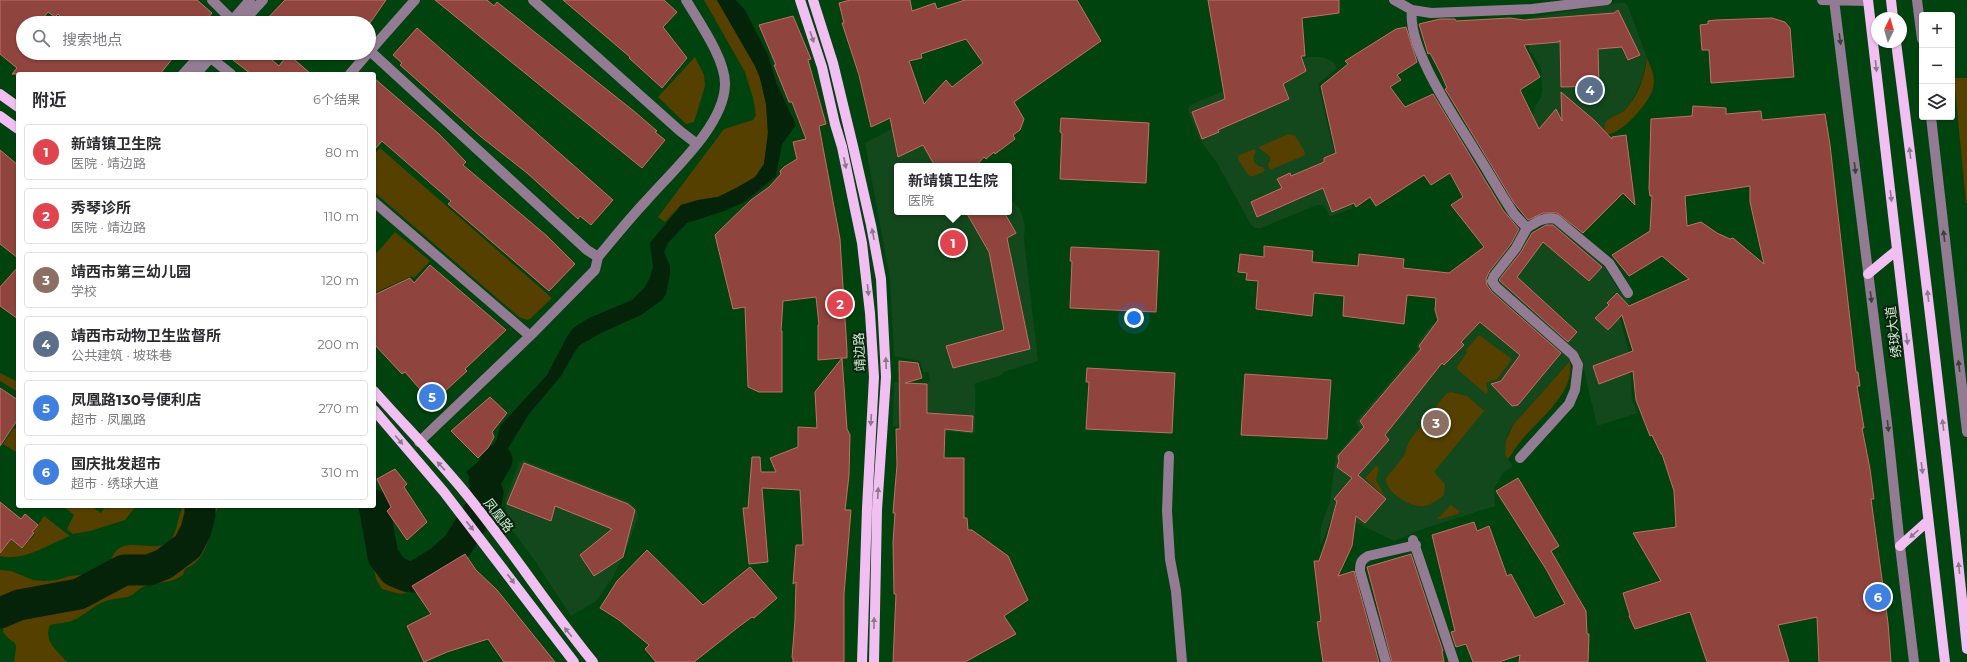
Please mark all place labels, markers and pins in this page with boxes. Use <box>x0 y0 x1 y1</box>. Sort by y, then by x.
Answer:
pin: 4 <box>1577 75 1603 105</box>
pin: 1 <box>940 228 966 258</box>
pin: 2 <box>827 289 853 319</box>
pin: 5 <box>419 382 445 412</box>
pin: 3 <box>1423 408 1449 438</box>
pin: 6 <box>1865 582 1891 612</box>

